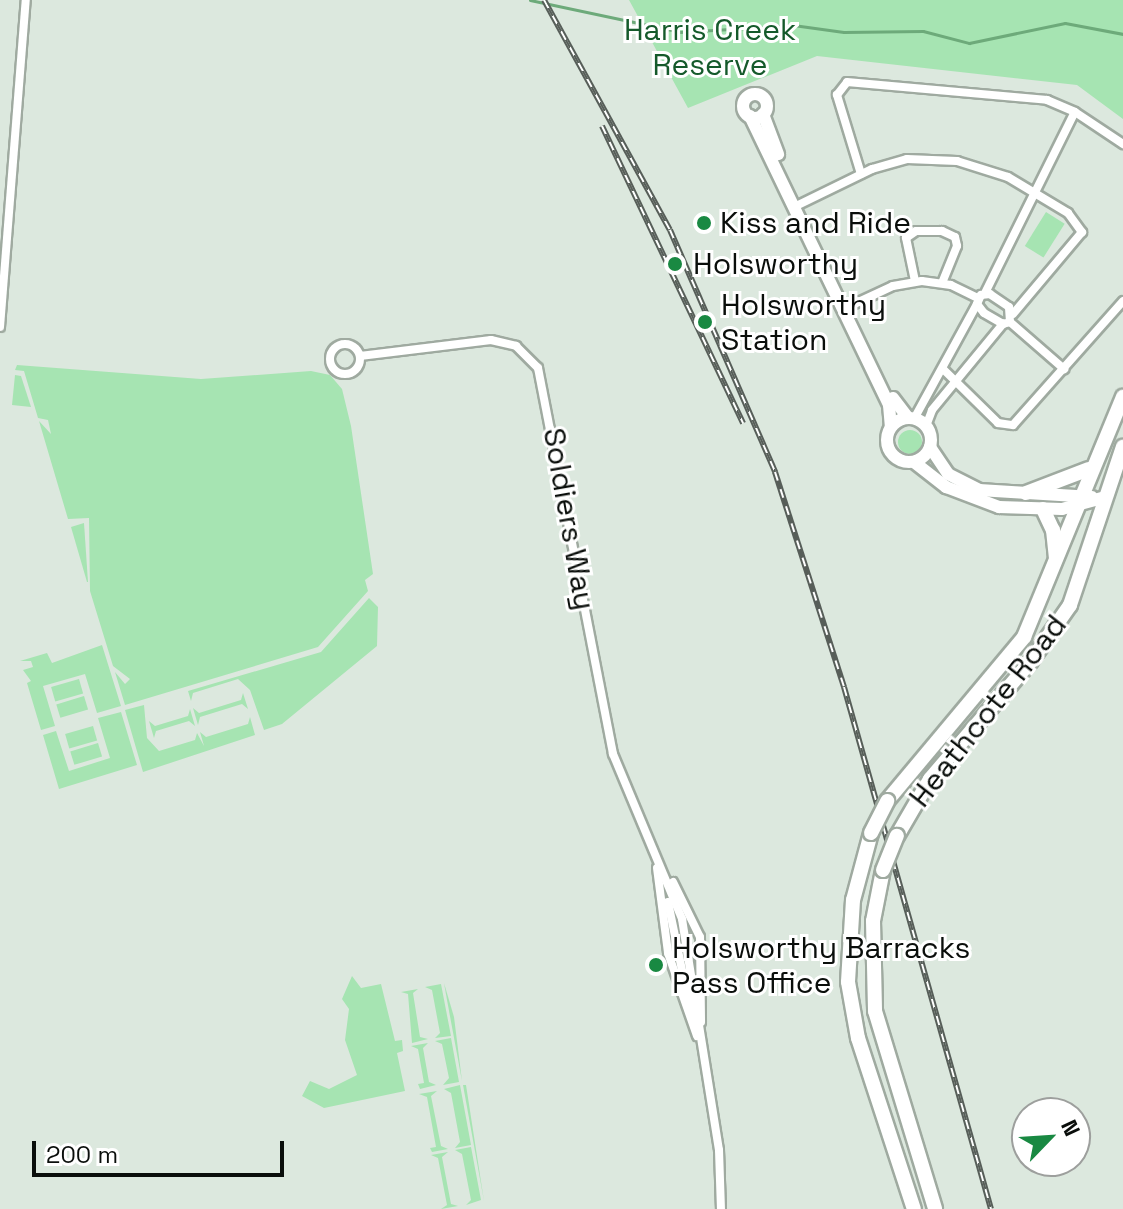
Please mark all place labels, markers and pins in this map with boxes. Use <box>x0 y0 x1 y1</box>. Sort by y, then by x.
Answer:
place label: Kiss and Ride <box>720 205 911 241</box>
marker: Kiss and Ride <box>695 214 713 232</box>
place label: Holsworthy <box>693 246 858 282</box>
marker: Holsworthy <box>664 253 686 275</box>
place label: Holsworthy Station <box>721 287 886 358</box>
marker: Holsworthy Station <box>696 313 714 331</box>
place label: Holsworthy Barracks Pass Office <box>672 930 970 1000</box>
marker: Holsworthy Barracks Pass Office <box>647 956 665 974</box>

